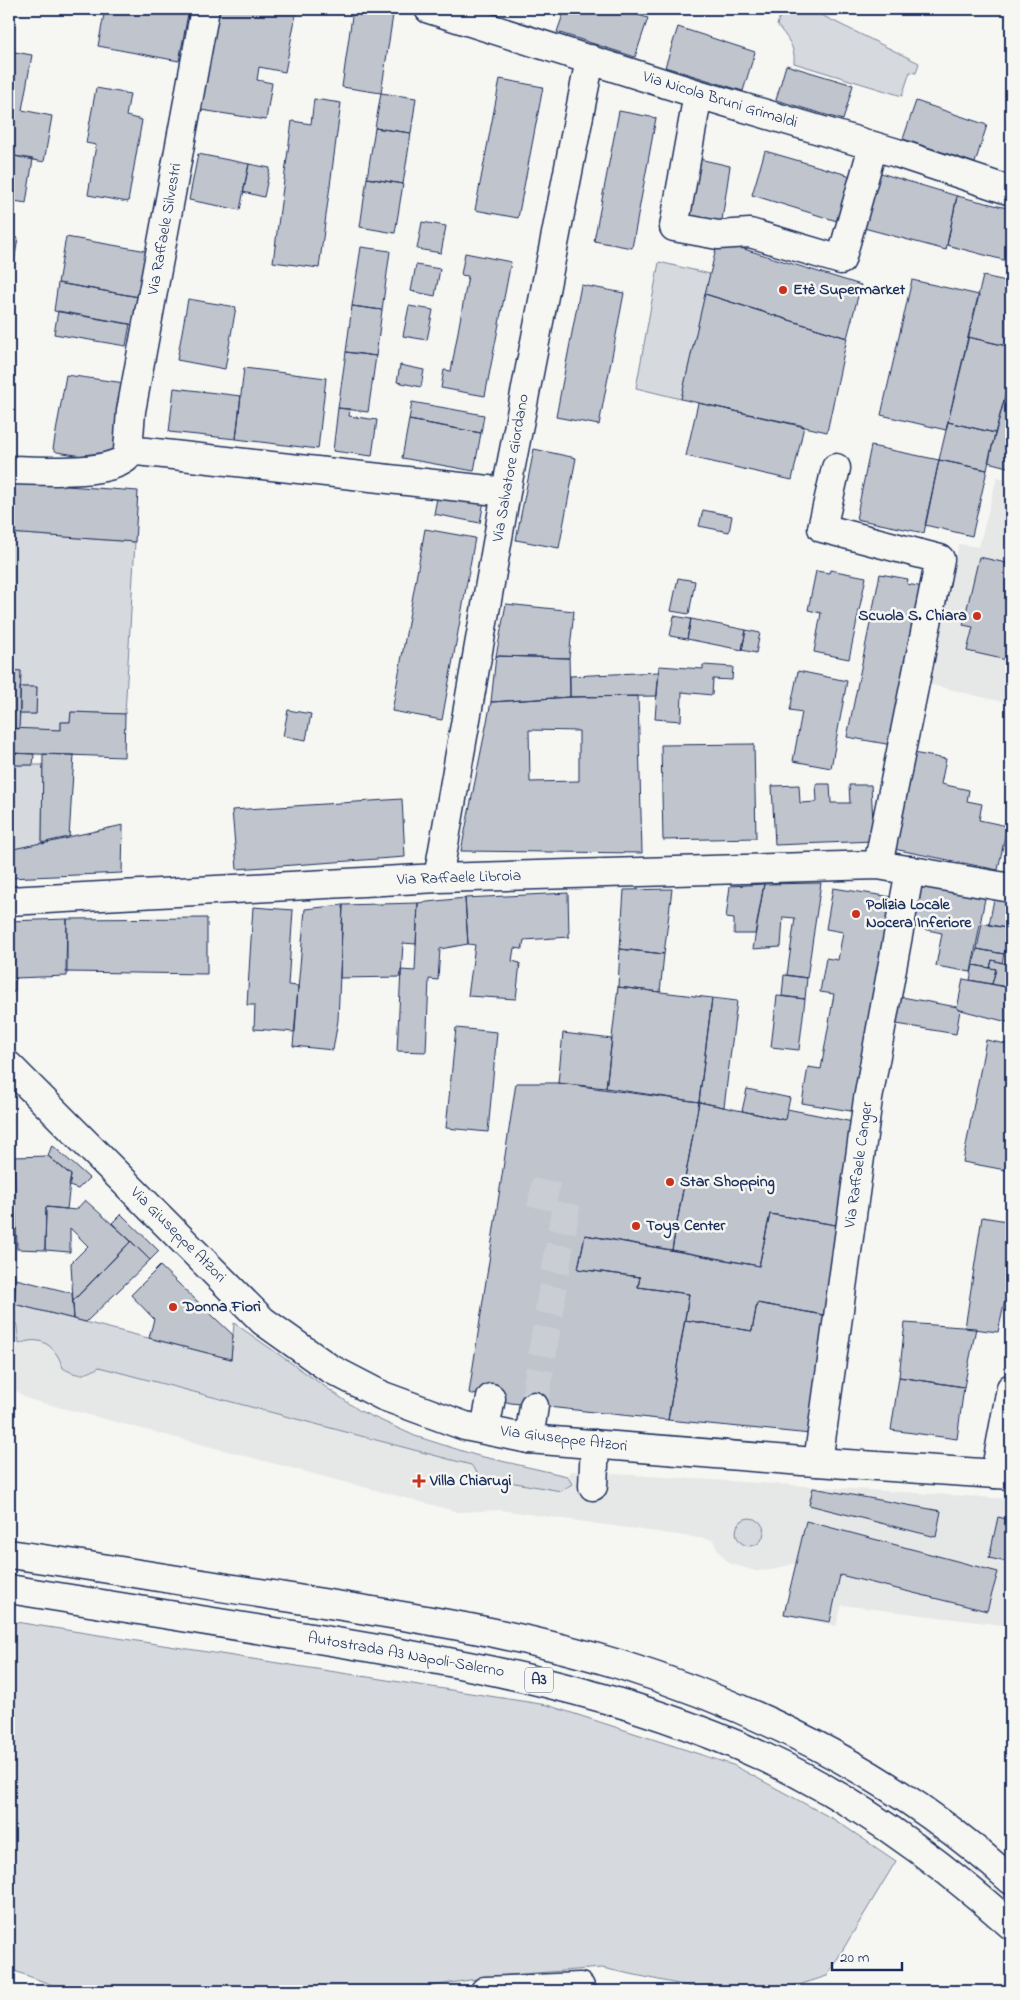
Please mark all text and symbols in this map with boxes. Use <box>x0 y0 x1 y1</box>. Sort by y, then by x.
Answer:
street label: Via Nicola Bruni Grimaldi <box>639 65 801 135</box>
street label: Via Raffaele Silvestri <box>141 161 188 298</box>
place label: Etè Supermarket <box>793 278 906 302</box>
marker: Etè Supermarket <box>777 284 789 296</box>
street label: Via Salvatore Giordano <box>486 392 536 545</box>
place label: Scuola S. Chiara <box>858 604 967 628</box>
marker: Scuola S. Chiara <box>971 610 983 622</box>
street label: Via Raffaele Libroia <box>395 864 522 892</box>
place label: Polizia Locale Nocera Inferiore <box>866 893 972 935</box>
marker: Polizia Locale Nocera Inferiore <box>850 908 862 920</box>
street label: Via Raffaele Canger <box>838 1100 880 1231</box>
place label: Star Shopping <box>680 1170 775 1195</box>
marker: Star Shopping <box>664 1176 676 1188</box>
street label: Via Giuseppe Atzori <box>124 1181 232 1289</box>
place label: Toys Center <box>646 1214 726 1239</box>
marker: Toys Center <box>630 1220 642 1232</box>
place label: Donna Fiorì <box>182 1295 261 1319</box>
marker: Donna Fiorì <box>167 1301 179 1313</box>
street label: Via Giuseppe Atzori <box>498 1419 629 1459</box>
place label: Villa Chiarugi <box>429 1469 511 1494</box>
marker: Villa Chiarugi <box>412 1474 426 1488</box>
street label: Autostrada A3 Napoli-Salerno <box>306 1626 506 1684</box>
road number: A3 <box>525 1668 553 1692</box>
scale bar <box>832 1940 902 1972</box>
text: 20 m <box>840 1947 870 1969</box>

